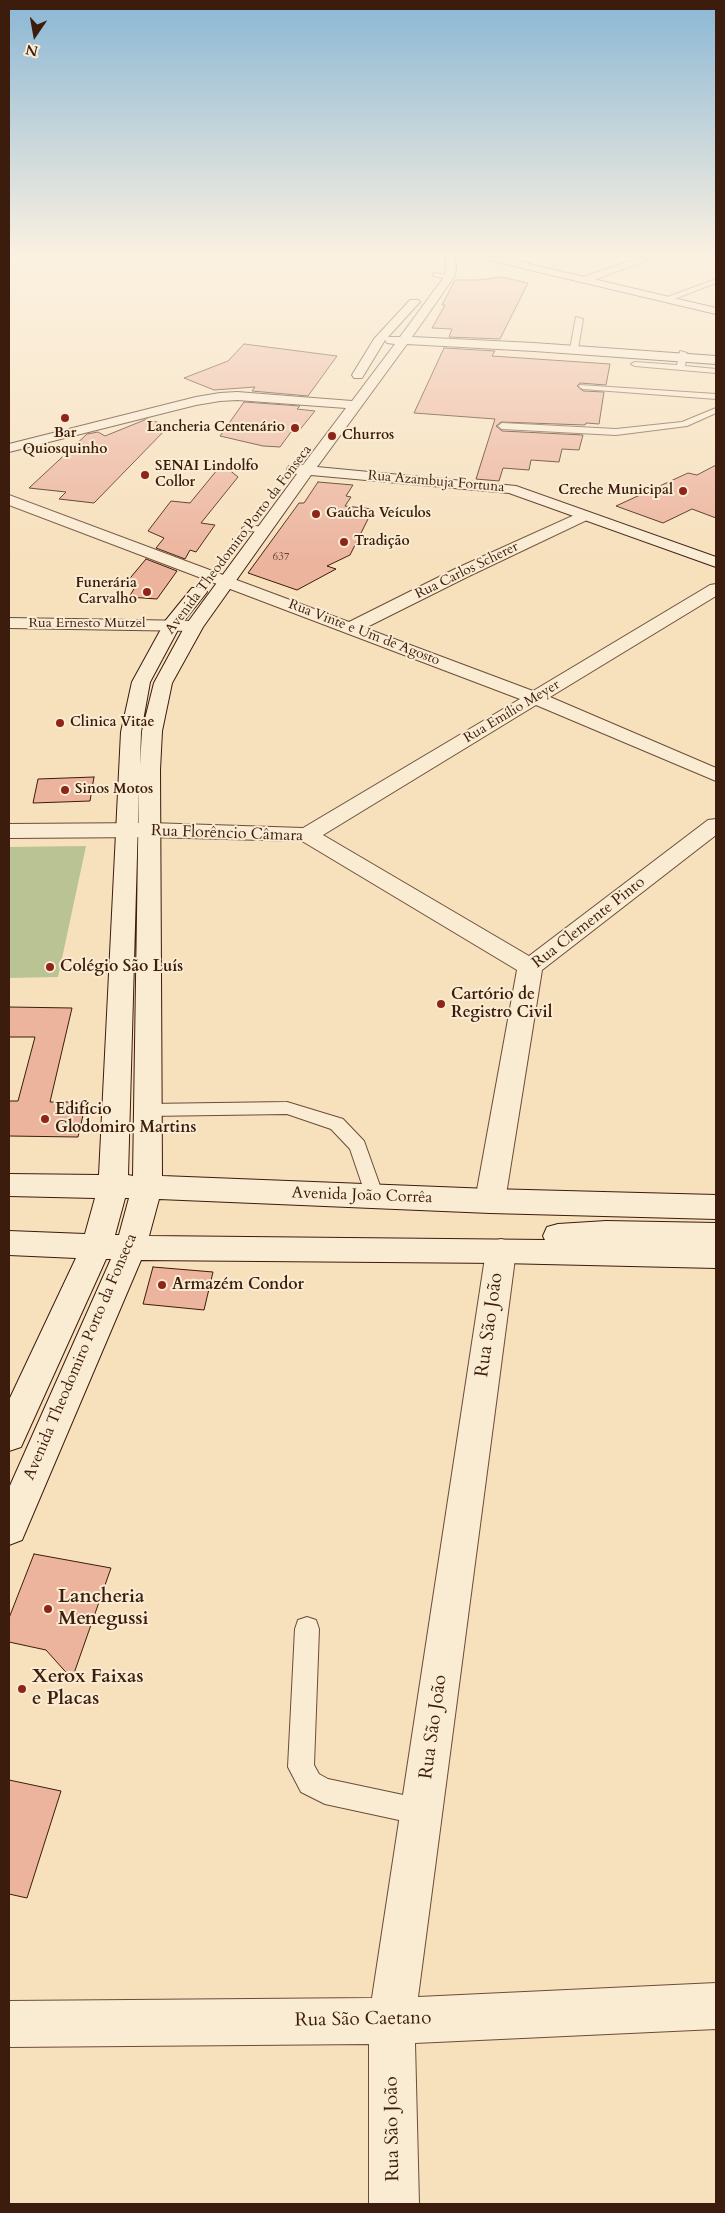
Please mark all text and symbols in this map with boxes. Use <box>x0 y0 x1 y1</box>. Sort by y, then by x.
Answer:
north arrow <box>10 10 60 60</box>
text: N <box>24 40 40 61</box>
marker: Bar Quiosquinho <box>59 412 71 424</box>
place label: Lancheria Centenário <box>147 420 285 436</box>
marker: Lancheria Centenário <box>289 422 301 434</box>
place label: Bar Quiosquinho <box>22 426 108 458</box>
place label: Churros <box>342 428 394 444</box>
marker: Churros <box>326 430 338 442</box>
street label: Avenida Theodomiro Porto da Fonseca <box>162 442 316 638</box>
place label: SENAI Lindolfo Collor <box>155 459 258 492</box>
street label: Rua Azambuja Fortuna <box>367 468 505 496</box>
marker: SENAI Lindolfo Collor <box>139 469 151 481</box>
place label: Creche Municipal <box>558 483 673 499</box>
marker: Creche Municipal <box>677 485 689 497</box>
place label: Gaúcha Veículos <box>326 506 431 522</box>
marker: Gaúcha Veículos <box>310 508 322 520</box>
place label: Tradição <box>354 534 410 550</box>
marker: Tradição <box>338 536 350 548</box>
street label: Rua Carlos Scherer <box>413 539 521 603</box>
house number: 637 <box>273 550 289 564</box>
place label: Funerária Carvalho <box>76 576 137 608</box>
marker: Funerária Carvalho <box>141 586 153 598</box>
street label: Rua Vinte e Um de Agosto <box>286 596 442 670</box>
street label: Rua Ernesto Mutzel <box>28 616 146 632</box>
street label: Rua Emílio Meyer <box>461 677 563 747</box>
place label: Clinica Vitae <box>70 715 154 731</box>
marker: Clinica Vitae <box>54 717 66 729</box>
place label: Sinos Motos <box>75 782 153 798</box>
marker: Sinos Motos <box>59 784 71 796</box>
street label: Rua Florêncio Câmara <box>151 822 303 846</box>
street label: Rua Clemente Pinto <box>529 873 649 973</box>
place label: Colégio São Luís <box>60 957 183 977</box>
marker: Colégio São Luís <box>44 961 56 973</box>
place label: Cartório de Registro Civil <box>451 985 552 1023</box>
marker: Cartório de Registro Civil <box>435 998 447 1010</box>
place label: Edifício Glodomiro Martins <box>55 1100 196 1138</box>
marker: Edifício Glodomiro Martins <box>39 1113 51 1125</box>
street label: Avenida João Corrêa <box>291 1184 433 1208</box>
street label: Avenida Theodomiro Porto da Fonseca <box>20 1231 142 1483</box>
street label: Rua São João <box>471 1271 509 1379</box>
place label: Armazém Condor <box>172 1275 304 1295</box>
marker: Armazém Condor <box>156 1279 168 1291</box>
place label: Lancheria Menegussi <box>58 1587 149 1631</box>
marker: Lancheria Menegussi <box>42 1603 54 1615</box>
place label: Xerox Faixas e Placas <box>32 1667 143 1711</box>
street label: Rua São João <box>415 1673 453 1781</box>
marker: Xerox Faixas e Placas <box>16 1683 28 1695</box>
street label: Rua São Caetano <box>294 2007 432 2033</box>
street label: Rua São João <box>381 2076 405 2182</box>

